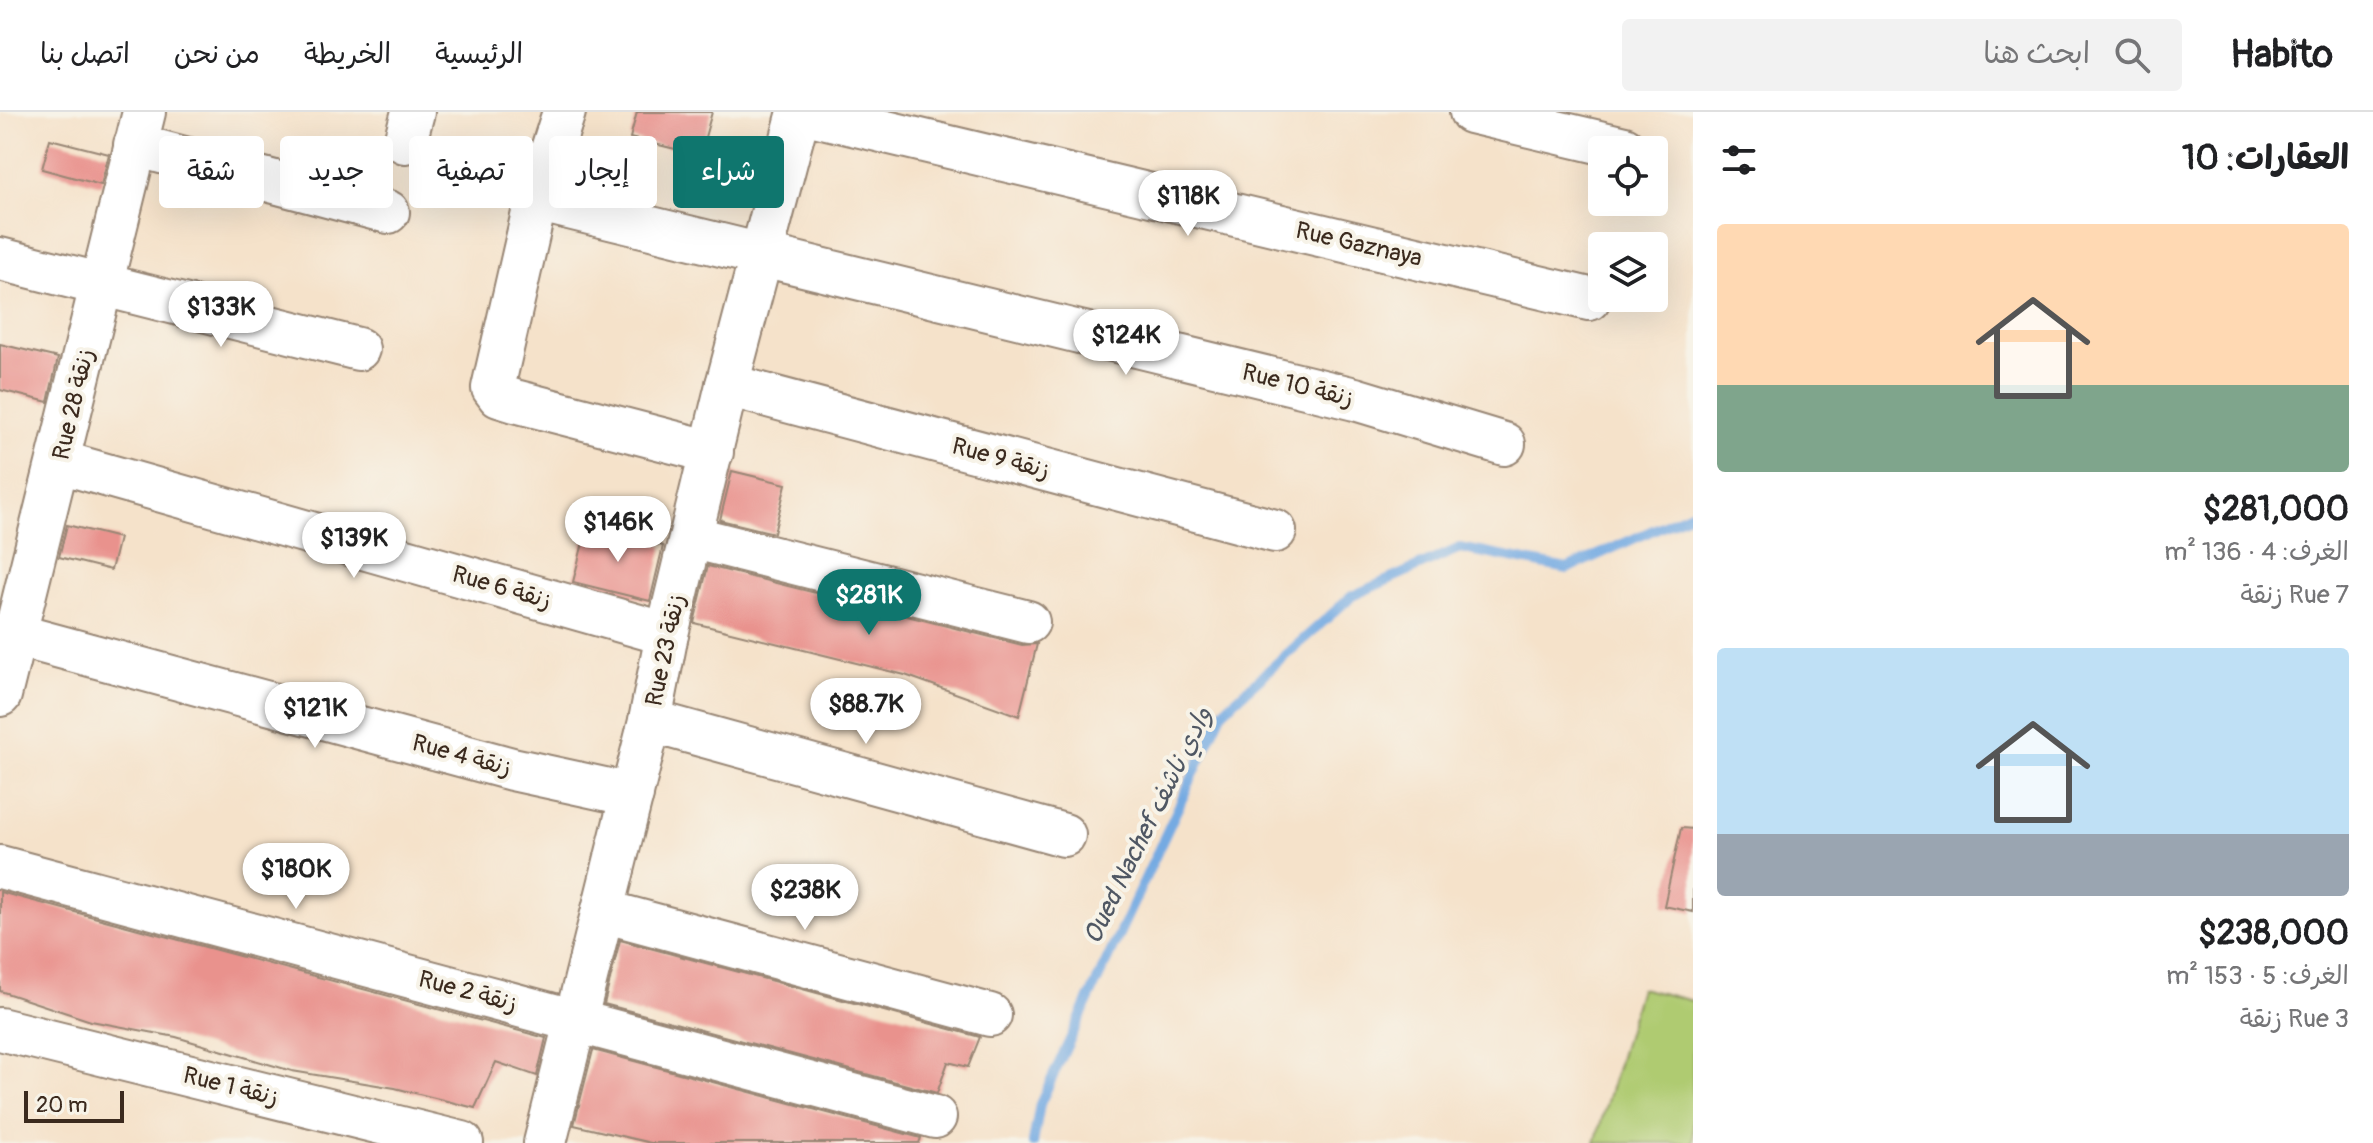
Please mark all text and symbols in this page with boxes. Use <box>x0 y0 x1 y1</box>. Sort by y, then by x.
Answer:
search box <box>1622 19 2182 91</box>
text: Habito <box>2230 31 2333 79</box>
icon: search <box>2110 33 2154 77</box>
text: ابحث هنا <box>1983 35 2090 72</box>
text: اتصل بنا <box>40 37 130 72</box>
text: من نحن <box>174 37 260 72</box>
text: الخريطة <box>304 37 391 72</box>
text: الرئيسية <box>435 37 523 72</box>
chip: شقة <box>159 136 264 208</box>
chip: جديد <box>280 136 393 208</box>
chip: تصفية <box>409 136 533 208</box>
chip: إيجار <box>549 136 657 208</box>
chip: شراء <box>673 136 784 208</box>
map controls <box>1588 136 1668 312</box>
button: locate <box>1588 136 1668 216</box>
text: العقارات: 10 <box>2182 137 2349 180</box>
icon: filters <box>1717 138 1761 182</box>
pin: $118K <box>1132 170 1244 238</box>
text: $118K <box>1156 180 1220 212</box>
street label: Rue Gaznaya <box>1293 216 1425 273</box>
button: layers <box>1588 232 1668 312</box>
icon: home <box>1961 276 2105 420</box>
pin: $133K <box>165 281 277 349</box>
text: $133K <box>187 291 255 323</box>
pin: $124K <box>1070 309 1182 377</box>
text: $124K <box>1091 319 1161 351</box>
street label: Rue 28 زنقة <box>47 346 100 462</box>
street label: Rue 10 زنقة <box>1239 358 1356 413</box>
street label: Rue 9 زنقة <box>949 432 1053 485</box>
text: $281,000 <box>2203 488 2349 531</box>
pin: $146K <box>562 496 674 564</box>
text: $146K <box>583 506 653 538</box>
pin: $139K <box>298 512 410 580</box>
text: $139K <box>320 522 388 554</box>
text: الغرف: 4 · 136 m² <box>2164 536 2349 568</box>
street label: Rue 6 زنقة <box>449 560 555 615</box>
pin: $281K <box>813 569 925 637</box>
text: $281K <box>835 579 903 611</box>
text: Rue 7 زنقة <box>2240 579 2349 611</box>
street label: Rue 23 زنقة <box>639 592 691 709</box>
pin: $88.7K <box>801 678 931 746</box>
pin: $121K <box>259 682 371 750</box>
text: $88.7K <box>828 688 904 720</box>
text: $121K <box>283 692 347 724</box>
icon: home <box>1961 700 2105 844</box>
water label: Oued Nachef وادي ناشف <box>1077 702 1221 950</box>
street label: Rue 4 زنقة <box>409 728 515 783</box>
pin: $180K <box>240 843 352 911</box>
text: $180K <box>261 853 331 885</box>
pin: $238K <box>749 864 861 932</box>
text: $238K <box>769 874 841 906</box>
text: $238,000 <box>2198 912 2349 955</box>
text: الغرف: 5 · 153 m² <box>2166 960 2349 992</box>
street label: Rue 2 زنقة <box>415 964 520 1019</box>
text: Rue 3 زنقة <box>2240 1003 2349 1035</box>
street label: Rue زنقة 1 <box>180 1061 281 1112</box>
scale bar <box>24 1087 124 1123</box>
text: 20 m <box>36 1091 88 1119</box>

